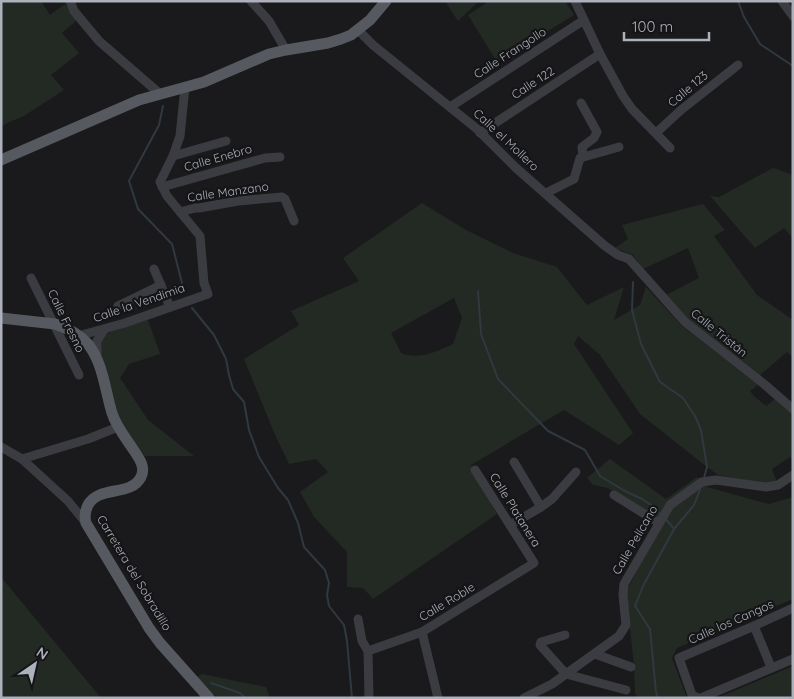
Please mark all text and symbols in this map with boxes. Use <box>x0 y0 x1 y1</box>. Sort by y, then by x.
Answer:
scale bar <box>624 10 709 42</box>
text: 100 m <box>632 17 673 36</box>
street label: Calle Frangollo <box>471 24 549 81</box>
street label: Calle 122 <box>508 63 557 102</box>
street label: Calle 123 <box>664 67 711 110</box>
street label: Calle el Mollero <box>470 105 542 174</box>
street label: Calle Enebro <box>182 141 254 174</box>
street label: Calle Manzano <box>186 178 270 205</box>
street label: Calle la Vendimia <box>91 280 187 325</box>
street label: Calle Fresno <box>45 287 88 355</box>
street label: Calle Tristán <box>688 305 751 360</box>
street label: Calle Platanera <box>487 470 544 550</box>
street label: Calle Pelícano <box>609 502 660 577</box>
street label: Carretera del Sobradillo <box>94 512 175 633</box>
street label: Calle Roble <box>416 579 478 624</box>
street label: Calle los Cangos <box>686 596 776 647</box>
north arrow <box>10 639 60 689</box>
text: N <box>33 643 52 664</box>

